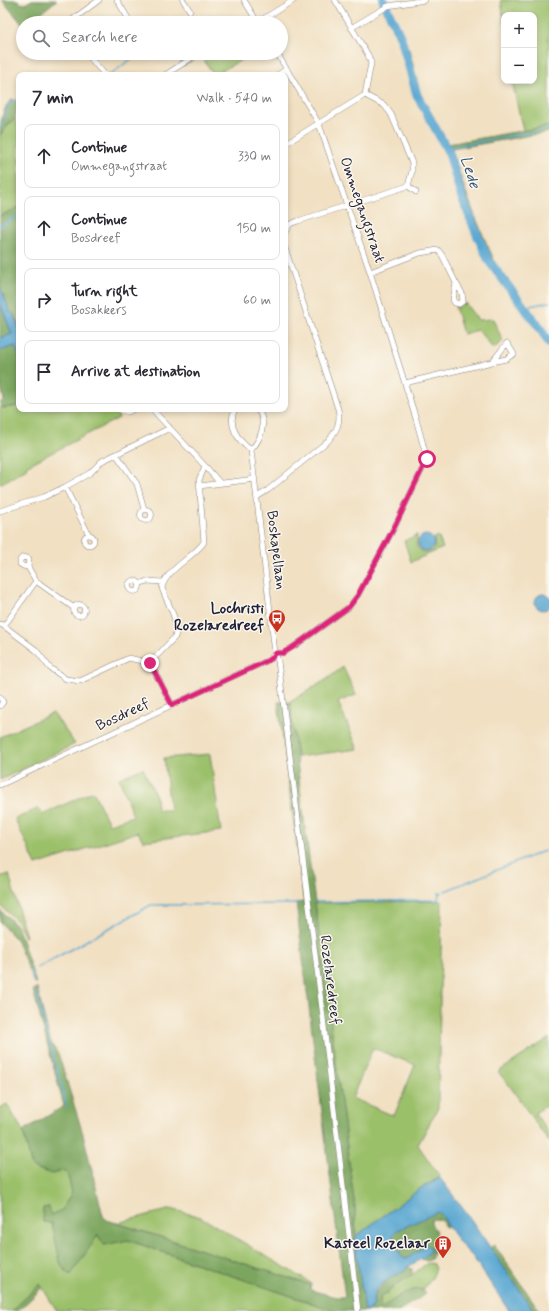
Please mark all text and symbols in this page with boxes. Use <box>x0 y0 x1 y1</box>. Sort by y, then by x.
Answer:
map controls <box>501 12 537 84</box>
button: + <box>501 12 537 48</box>
search box <box>16 16 288 60</box>
icon: search <box>30 27 52 49</box>
text: Search here <box>62 28 138 48</box>
button: − <box>501 48 537 84</box>
text: 7 min <box>32 87 74 109</box>
text: Walk · 540 m <box>197 90 272 107</box>
text: Continue <box>71 138 127 158</box>
icon: ahead <box>33 145 55 167</box>
text: 330 m <box>238 148 271 165</box>
water label: Lede <box>455 153 485 192</box>
street label: Ommegangstraat <box>334 154 390 266</box>
text: Ommegangstraat <box>71 158 167 175</box>
text: Continue <box>71 210 127 230</box>
icon: ahead <box>33 217 55 239</box>
text: 150 m <box>237 220 271 237</box>
text: Bosdreef <box>71 230 121 247</box>
text: Turn right <box>71 282 138 302</box>
icon: right <box>33 289 55 311</box>
text: 60 m <box>243 292 271 309</box>
text: Bosakkers <box>71 302 127 319</box>
icon: arrive <box>33 361 55 383</box>
text: Arrive at destination <box>71 362 200 382</box>
route start <box>418 450 436 468</box>
street label: Boskapellaan <box>261 509 291 591</box>
place label: Lochristi Rozelaredreef <box>174 599 265 636</box>
bus stop icon: Lochristi Rozelaredreef <box>267 608 287 633</box>
route end <box>141 654 159 672</box>
street label: Bosdreef <box>93 694 153 736</box>
street label: Rozelaredreef <box>315 934 345 1026</box>
place label: Kasteel Rozelaar <box>324 1234 431 1254</box>
building icon: Kasteel Rozelaar <box>433 1234 453 1259</box>

